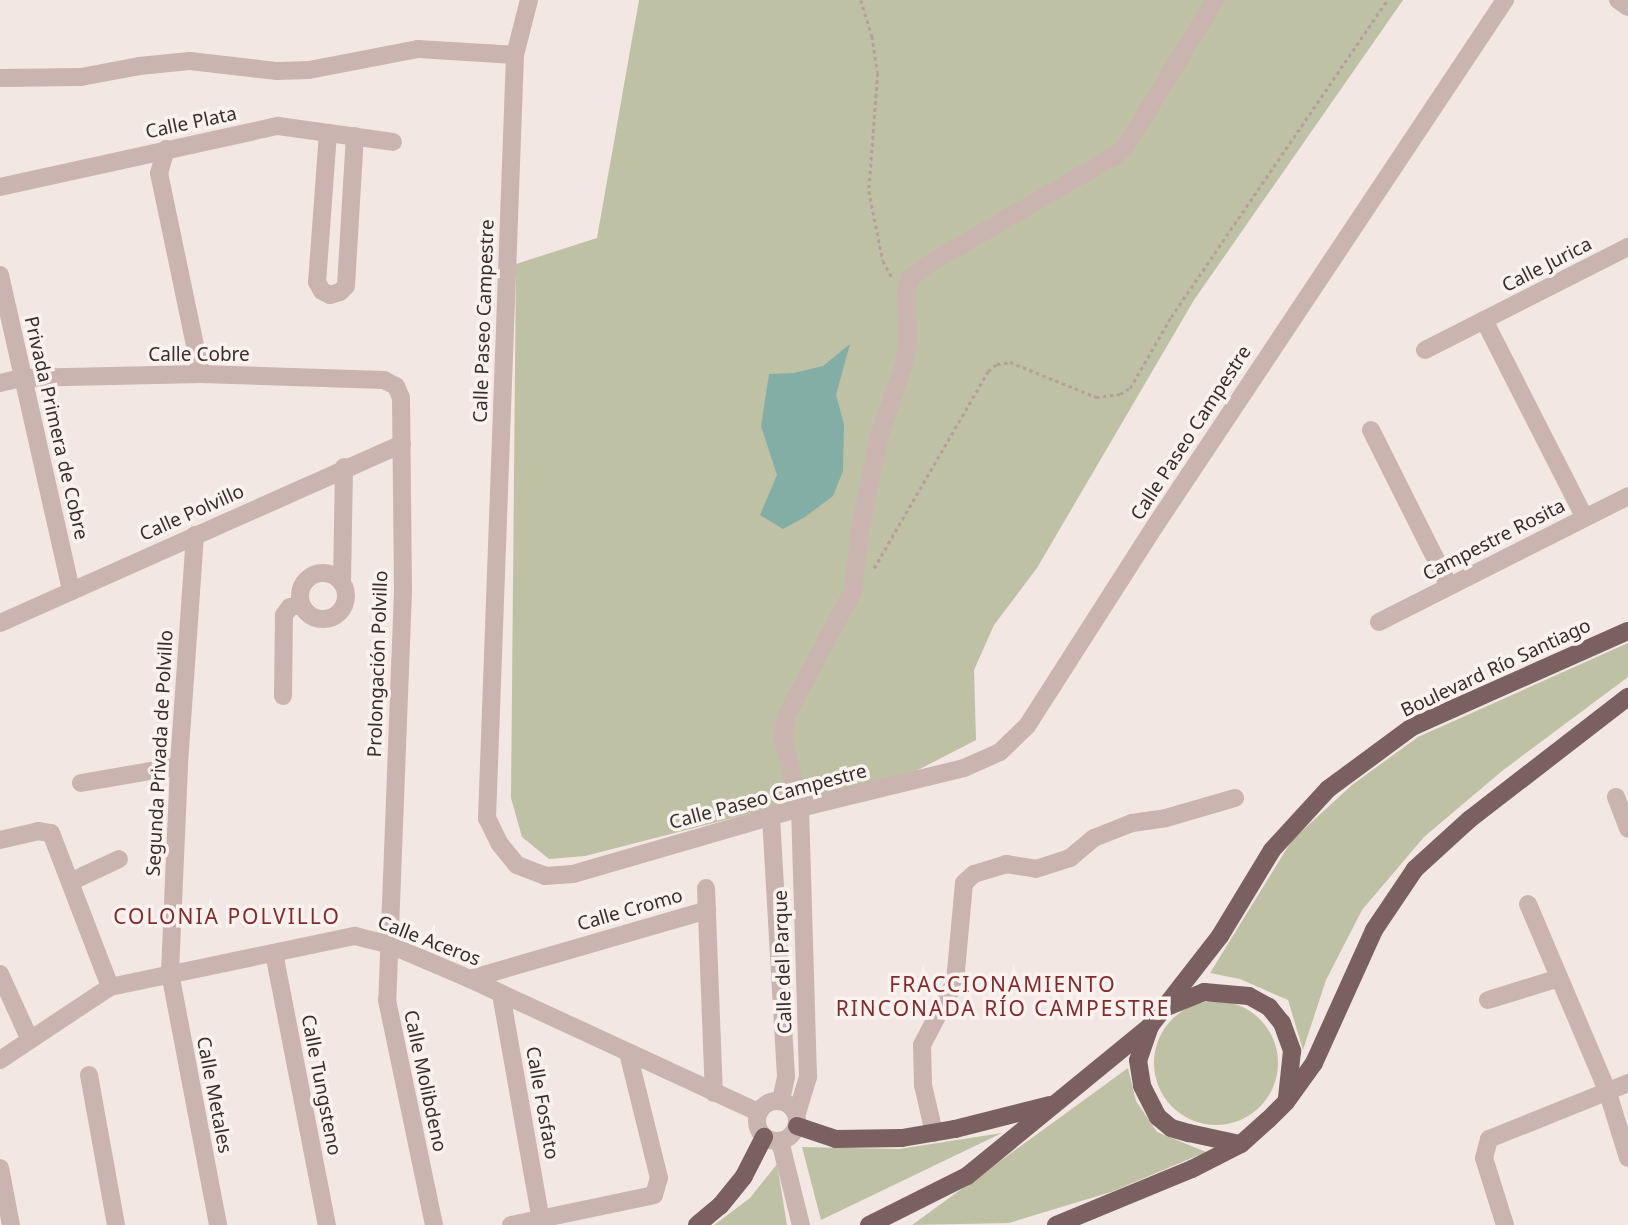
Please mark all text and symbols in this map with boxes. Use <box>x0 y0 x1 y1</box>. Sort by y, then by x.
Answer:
street label: Calle Plata <box>143 102 239 144</box>
street label: Calle Paseo Campestre <box>469 219 499 423</box>
street label: Calle Jurica <box>1498 233 1596 297</box>
street label: Privada Primera de Cobre <box>19 314 93 542</box>
street label: Calle Paseo Campestre <box>1126 341 1256 525</box>
street label: Calle Cobre <box>148 344 250 366</box>
street label: Calle Polvillo <box>136 480 248 546</box>
street label: Campestre Rosita <box>1419 494 1569 586</box>
street label: Prolongación Polvillo <box>363 570 393 758</box>
street label: Boulevard Río Santiago <box>1397 614 1595 722</box>
street label: Segunda Privada de Polvillo <box>142 629 178 877</box>
street label: Calle Paseo Campestre <box>667 760 869 834</box>
street label: Calle Cromo <box>575 884 685 936</box>
street label: Calle del Parque <box>769 890 797 1034</box>
district label: COLONIA POLVILLO <box>115 903 339 929</box>
street label: Calle Aceros <box>374 911 484 971</box>
district label: FRACCIONAMIENTO RINCONADA RÍO CAMPESTRE <box>839 971 1167 1021</box>
street label: Calle Molibdeno <box>399 1008 451 1154</box>
street label: Calle Tungsteno <box>296 1013 346 1157</box>
street label: Calle Metales <box>192 1035 236 1155</box>
street label: Calle Fosfato <box>521 1045 563 1161</box>

